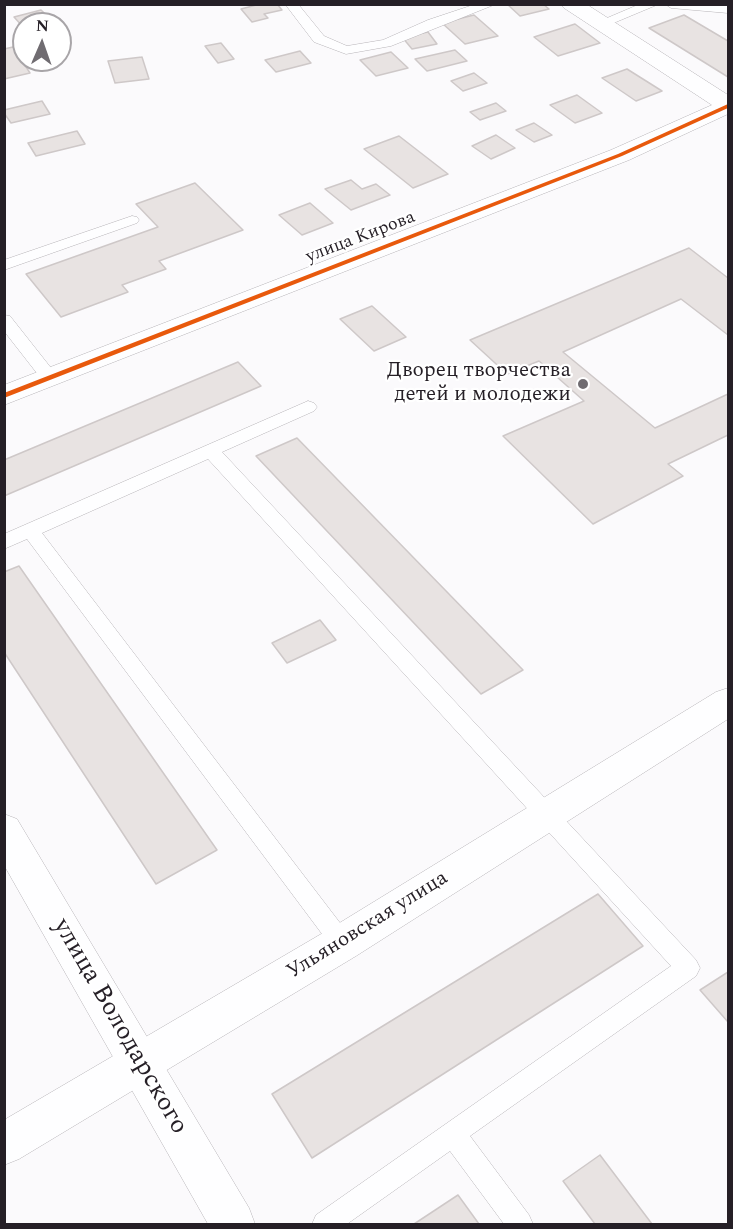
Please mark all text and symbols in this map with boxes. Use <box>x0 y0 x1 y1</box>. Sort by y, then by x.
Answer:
north arrow <box>12 12 72 72</box>
text: N <box>36 14 50 38</box>
street label: улица Кирова <box>303 207 419 269</box>
place label: Дворец творчества детей и молодежи <box>387 359 571 409</box>
marker: Дворец творчества детей и молодежи <box>576 377 590 391</box>
street label: Ульяновская улица <box>283 866 453 986</box>
street label: улица Володарского <box>45 914 193 1140</box>

